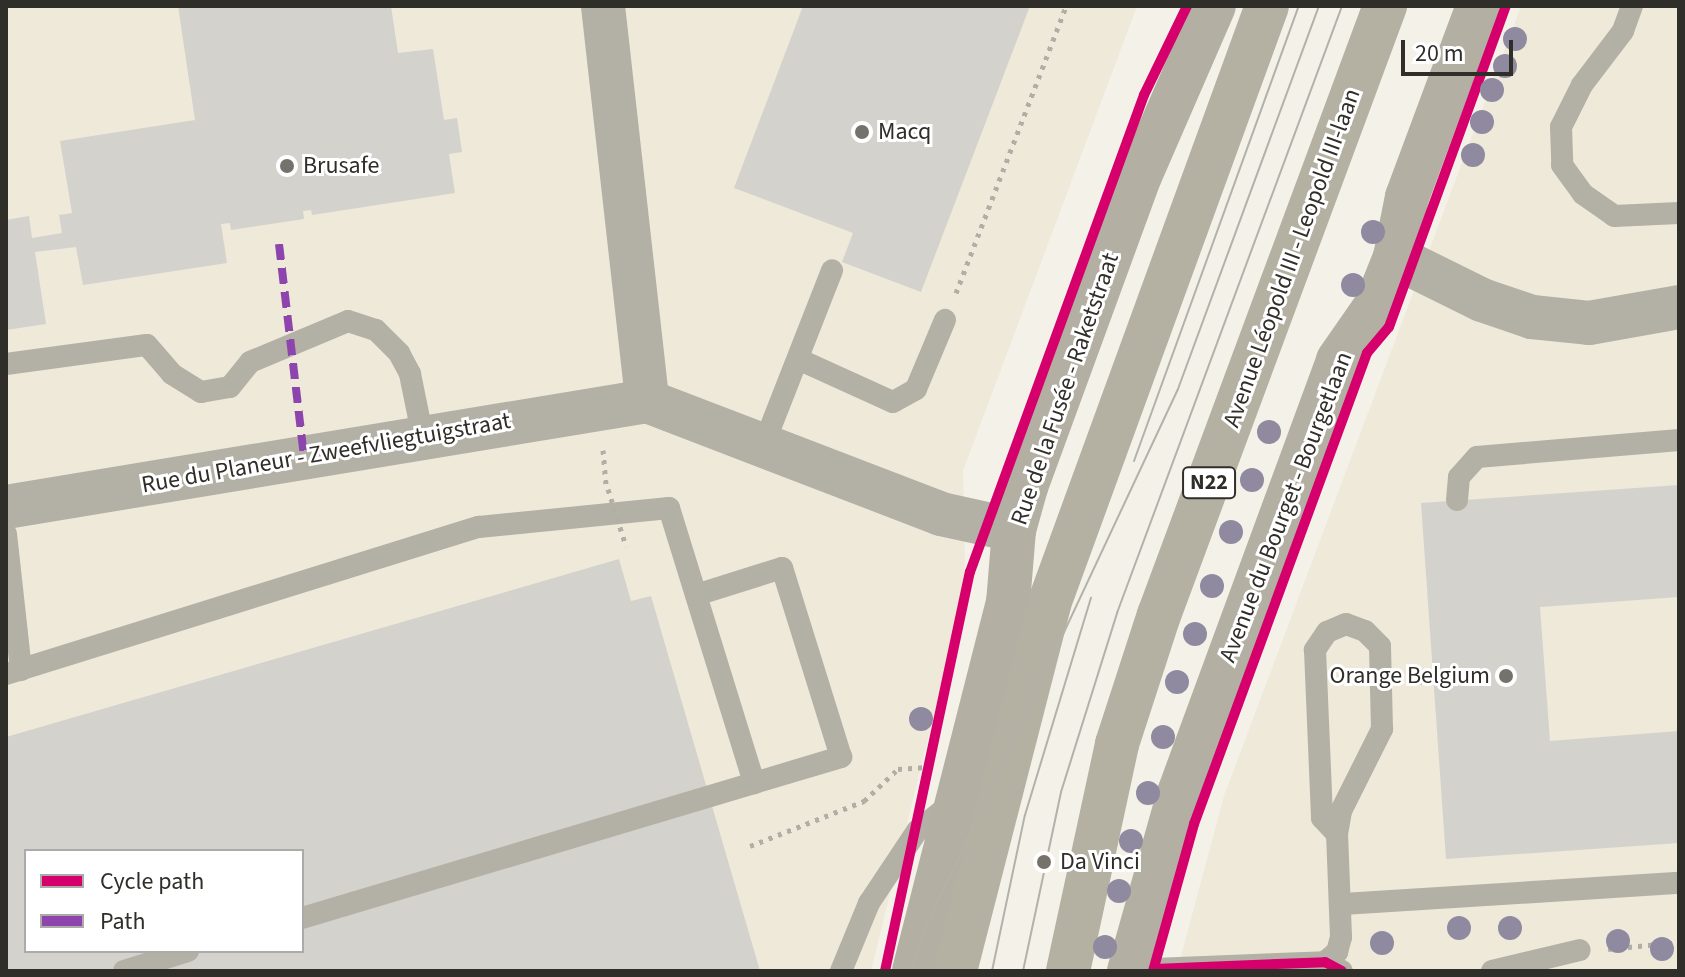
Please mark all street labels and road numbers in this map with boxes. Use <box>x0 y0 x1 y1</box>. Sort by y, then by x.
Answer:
street label: Avenue Léopold III - Leopold III-laan <box>1217 85 1367 431</box>
street label: Rue de la Fusée - Raketstraat <box>1005 249 1125 529</box>
street label: Avenue du Bourget - Bourgetlaan <box>1213 348 1359 666</box>
street label: Rue du Planeur - Zweefvliegtuigstraat <box>139 406 513 500</box>
road number: N22 <box>1181 465 1237 501</box>

